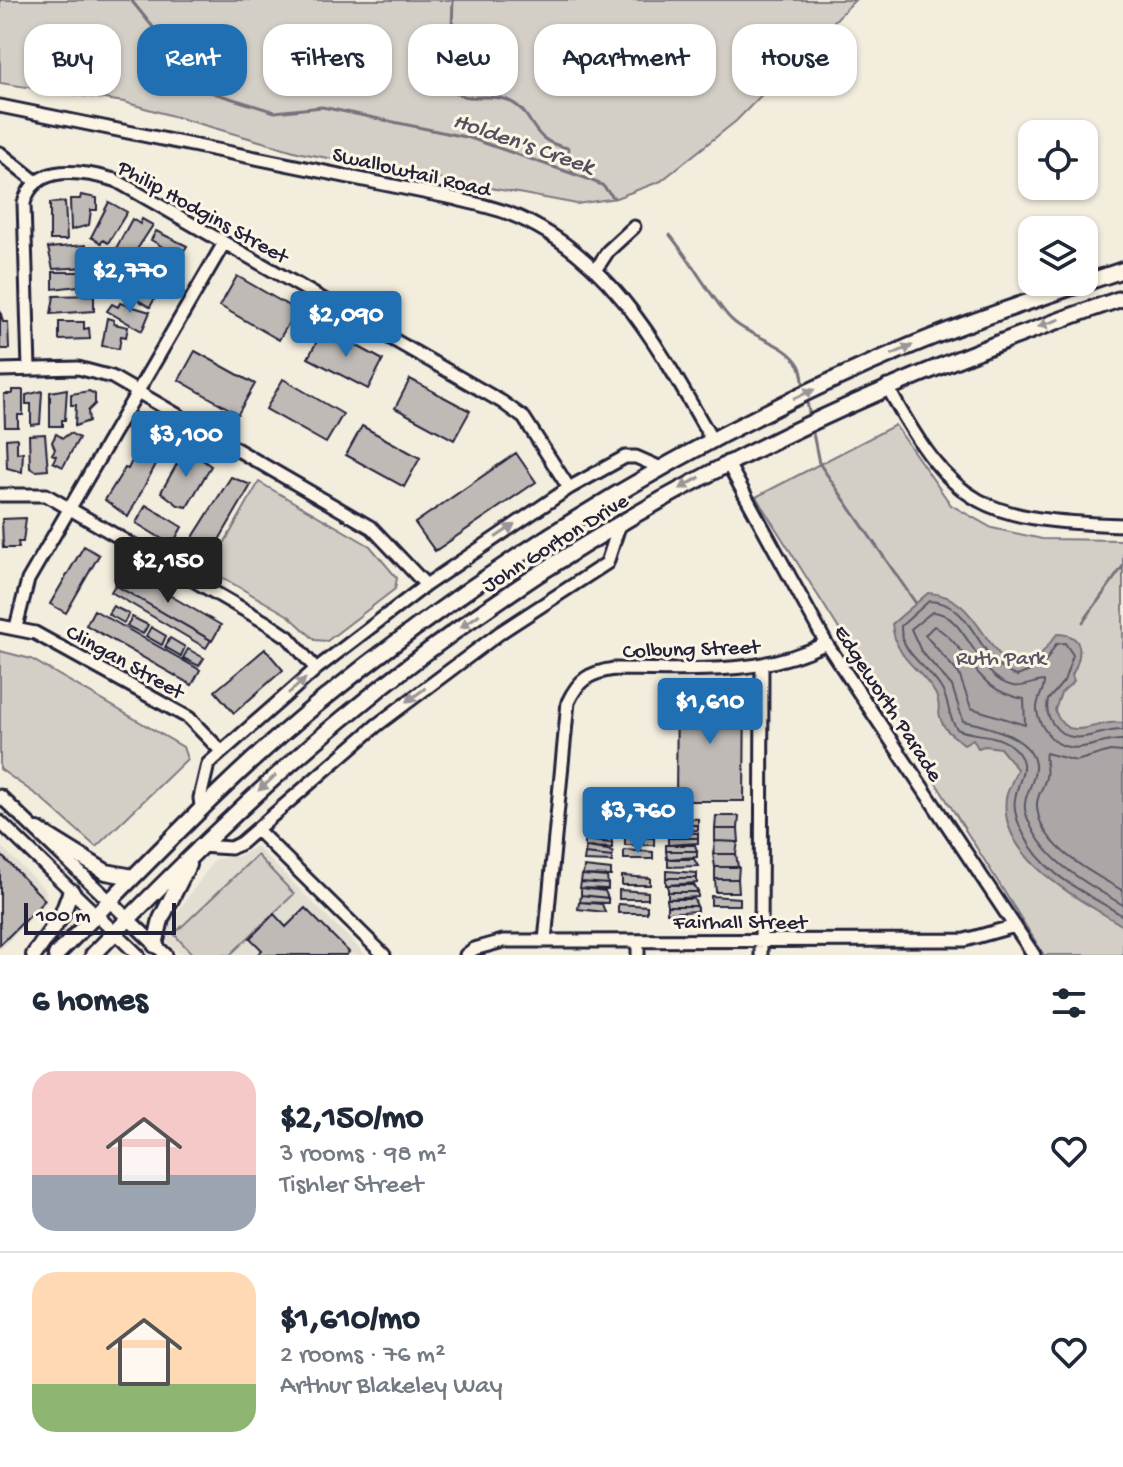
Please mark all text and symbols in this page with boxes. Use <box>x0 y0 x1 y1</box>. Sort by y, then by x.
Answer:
chip: Buy <box>24 24 121 96</box>
chip: Rent <box>137 24 247 96</box>
chip: Filters <box>263 24 392 96</box>
chip: New <box>408 24 518 96</box>
chip: Apartment <box>534 24 716 96</box>
chip: House <box>732 24 857 96</box>
water label: Holden's Creek <box>449 108 599 184</box>
map controls <box>1018 120 1098 296</box>
button: locate <box>1018 120 1098 200</box>
street label: Swallowtail Road <box>329 143 495 205</box>
street label: Philip Hodgins Street <box>111 155 294 272</box>
button: layers <box>1018 216 1098 296</box>
pin: $2,770 <box>65 247 195 315</box>
text: $2,770 <box>93 257 167 288</box>
pin: $2,090 <box>281 291 411 359</box>
text: $2,090 <box>308 301 384 332</box>
one-way arrow <box>1037 317 1061 329</box>
one-way arrow <box>890 344 914 357</box>
one-way arrow <box>793 387 816 401</box>
pin: $3,100 <box>121 411 251 479</box>
text: $3,100 <box>149 421 223 452</box>
one-way arrow <box>679 476 701 490</box>
street label: John Gorton Drive <box>478 489 635 600</box>
one-way arrow <box>495 524 516 539</box>
pin: $2,150 <box>103 537 233 605</box>
text: $2,150 <box>132 547 204 578</box>
one-way arrow <box>459 613 480 628</box>
street label: Clingan Street <box>60 620 189 708</box>
street label: Edgeworth Parade <box>826 621 947 788</box>
street label: Colbung Street <box>622 636 762 666</box>
park label: Ruth Park <box>956 647 1048 673</box>
one-way arrow <box>286 678 306 695</box>
pin: $1,610 <box>645 678 775 746</box>
one-way arrow <box>406 686 427 702</box>
text: $1,610 <box>676 688 744 719</box>
one-way arrow <box>258 774 277 792</box>
pin: $3,760 <box>573 787 703 855</box>
text: $3,760 <box>601 797 675 828</box>
scale bar <box>24 899 176 935</box>
text: 100 m <box>36 904 91 930</box>
street label: Fairhall Street <box>672 911 809 937</box>
icon: filters <box>1047 981 1091 1025</box>
text: 6 homes <box>32 983 147 1023</box>
text: $2,150/mo <box>280 1100 424 1140</box>
icon: home <box>96 1103 192 1199</box>
icon: heart <box>1047 1129 1091 1173</box>
text: 3 rooms · 98 m² <box>280 1140 447 1171</box>
text: Tishler Street <box>280 1171 423 1202</box>
text: $1,610/mo <box>280 1301 420 1341</box>
icon: home <box>96 1304 192 1400</box>
icon: heart <box>1047 1330 1091 1374</box>
text: 2 rooms · 76 m² <box>280 1341 445 1372</box>
text: Arthur Blakeley Way <box>280 1372 503 1403</box>

